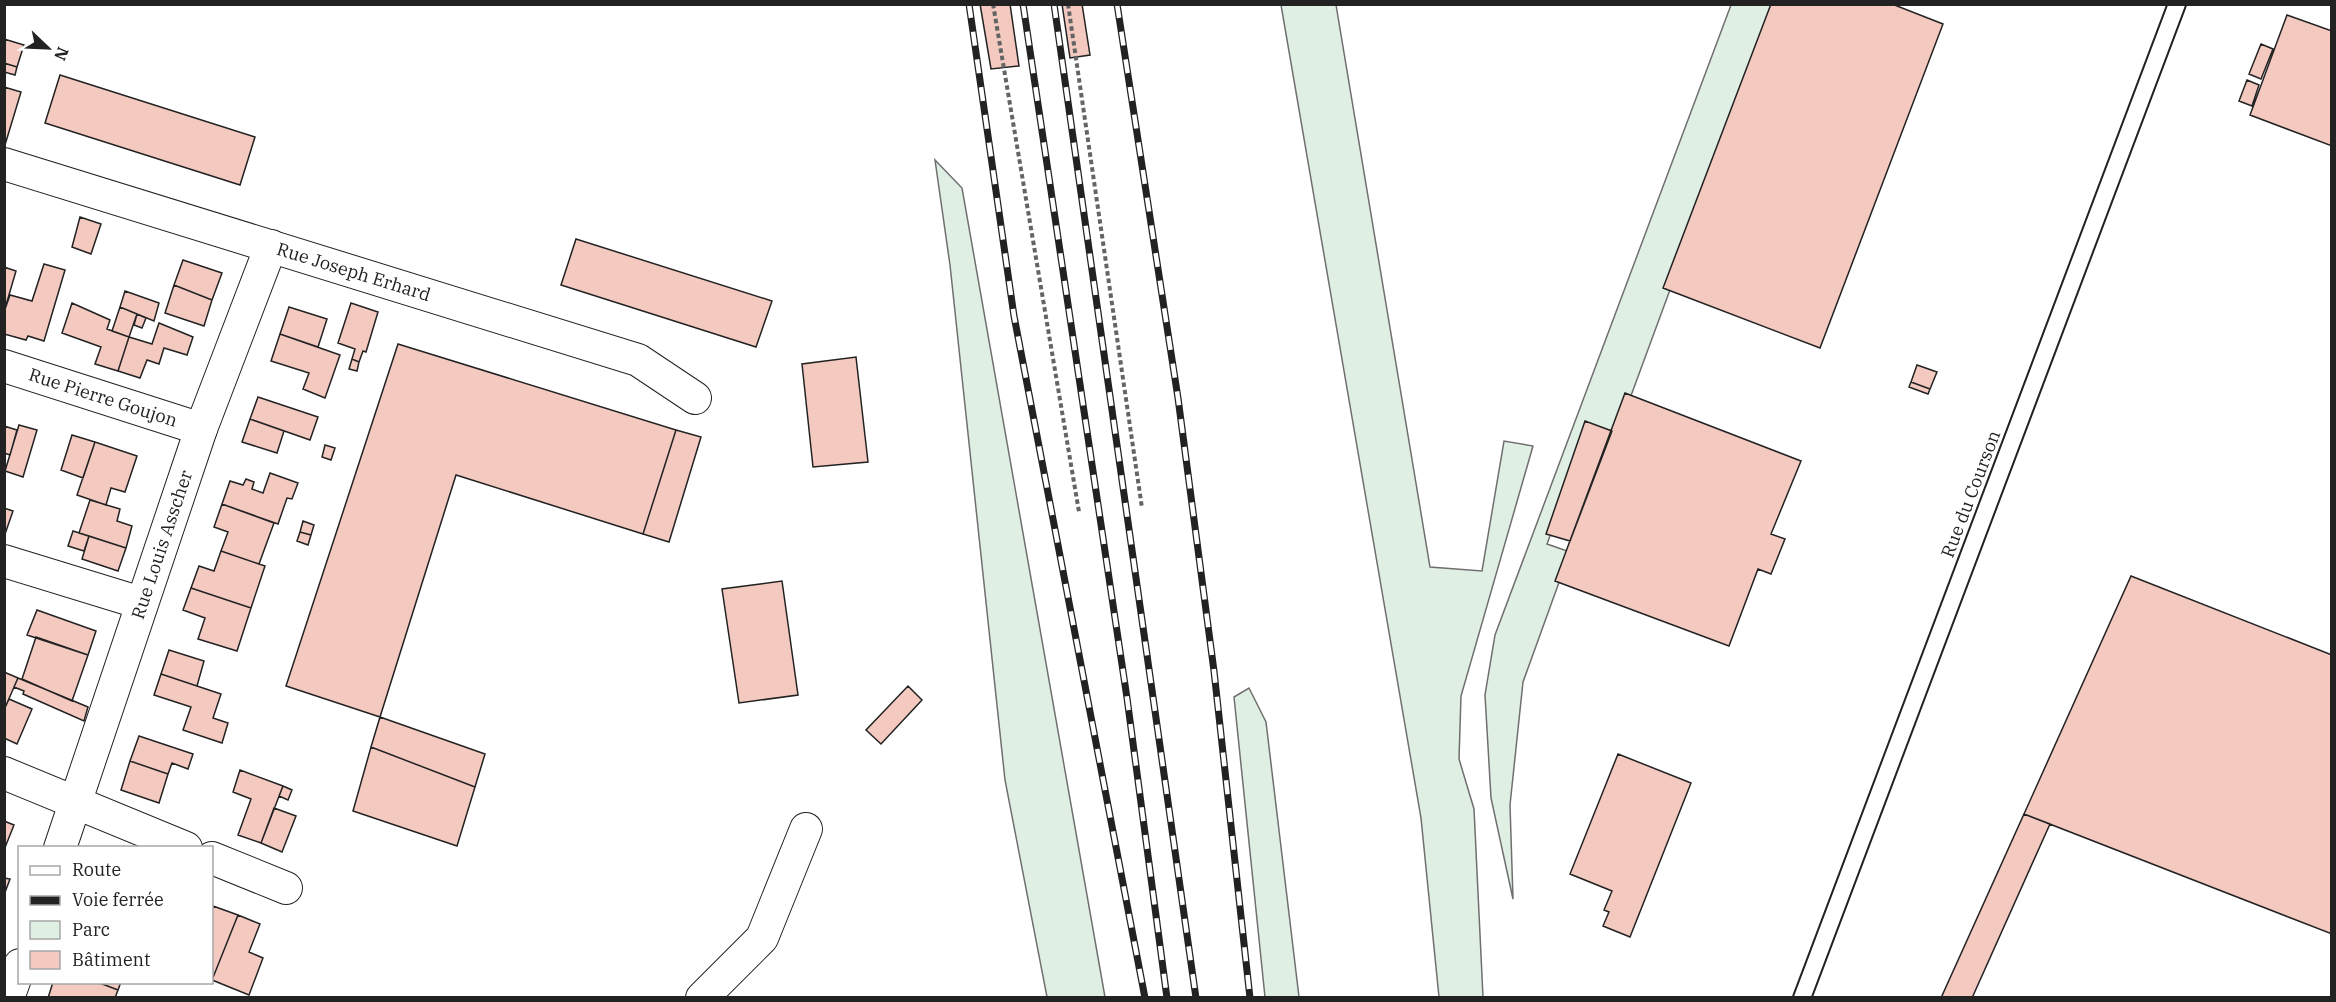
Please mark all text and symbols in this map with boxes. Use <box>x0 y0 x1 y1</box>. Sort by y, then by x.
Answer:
north arrow <box>18 18 78 78</box>
text: N <box>50 44 73 64</box>
street label: Rue Joseph Erhard <box>274 237 434 306</box>
street label: Rue Pierre Goujon <box>26 363 180 432</box>
street label: Rue du Courson <box>1936 427 2005 561</box>
street label: Rue Louis Asscher <box>126 467 197 622</box>
legend <box>18 846 213 984</box>
text: Route <box>72 858 121 881</box>
text: Voie ferrée <box>72 888 164 911</box>
text: Parc <box>72 918 110 941</box>
text: Bâtiment <box>72 948 150 971</box>

